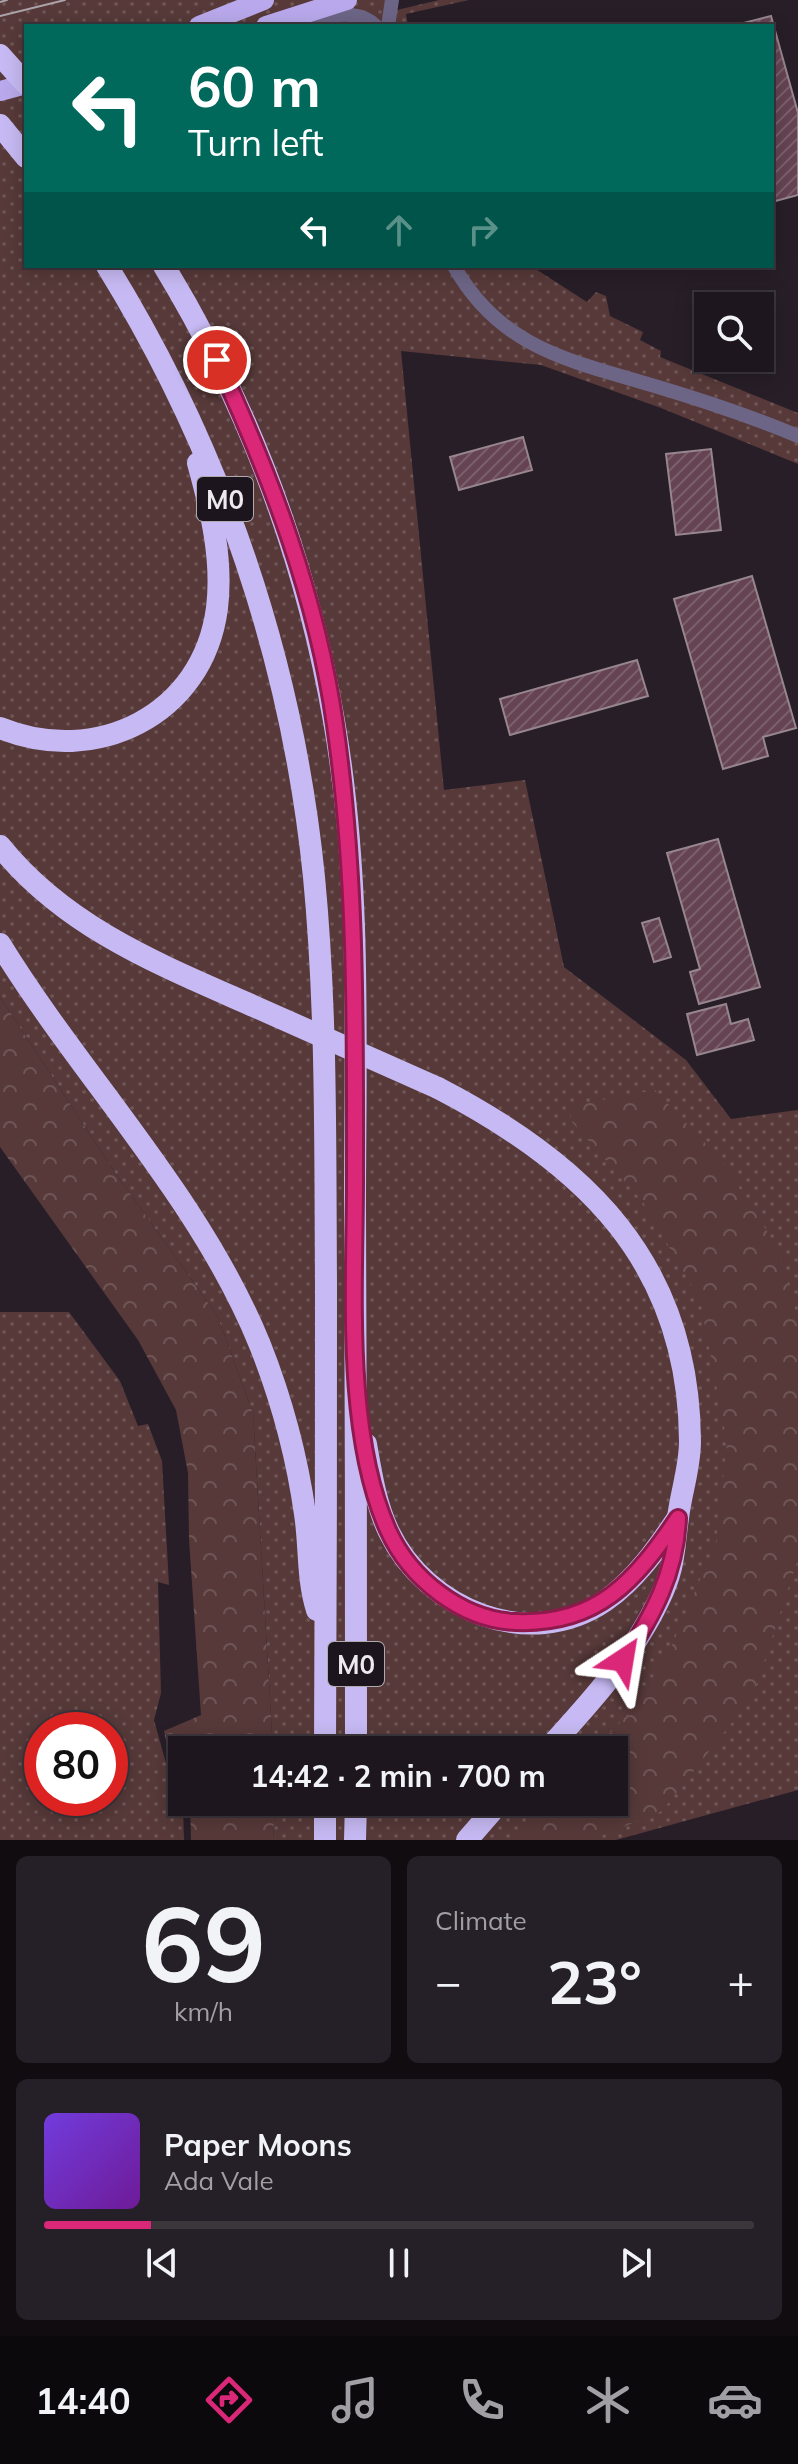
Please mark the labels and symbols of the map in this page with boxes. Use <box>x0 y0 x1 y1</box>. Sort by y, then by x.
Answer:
pin <box>183 326 251 394</box>
road number: M0 <box>197 477 253 521</box>
position arrow <box>581 1618 665 1702</box>
road number: M0 <box>328 1642 384 1686</box>
speed limit sign: 80 <box>24 1712 128 1816</box>

